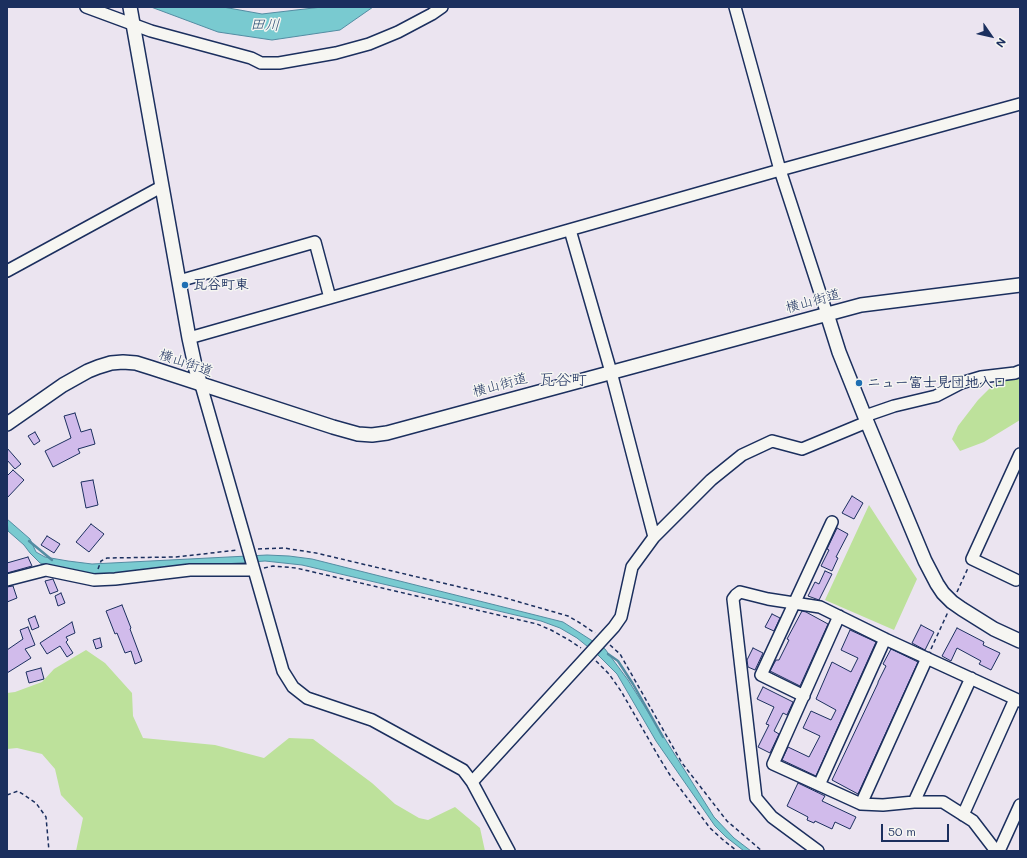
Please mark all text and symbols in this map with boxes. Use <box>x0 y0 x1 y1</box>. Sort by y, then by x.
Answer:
water label: 田川 <box>250 15 280 35</box>
north arrow <box>971 16 1011 56</box>
text: N <box>993 35 1010 51</box>
place label: 瓦谷町東 <box>193 277 249 293</box>
marker: 瓦谷町東 <box>180 280 190 290</box>
street label: 横山街道 <box>784 286 842 316</box>
street label: 横山街道 <box>157 346 215 380</box>
street label: 横山街道 <box>471 370 529 400</box>
district label: 瓦谷町 <box>539 370 587 390</box>
place label: ニュー富士見団地入口 <box>867 375 1007 391</box>
marker: ニュー富士見団地入口 <box>854 378 864 388</box>
scale bar <box>883 816 951 842</box>
text: 50 m <box>888 823 916 839</box>

